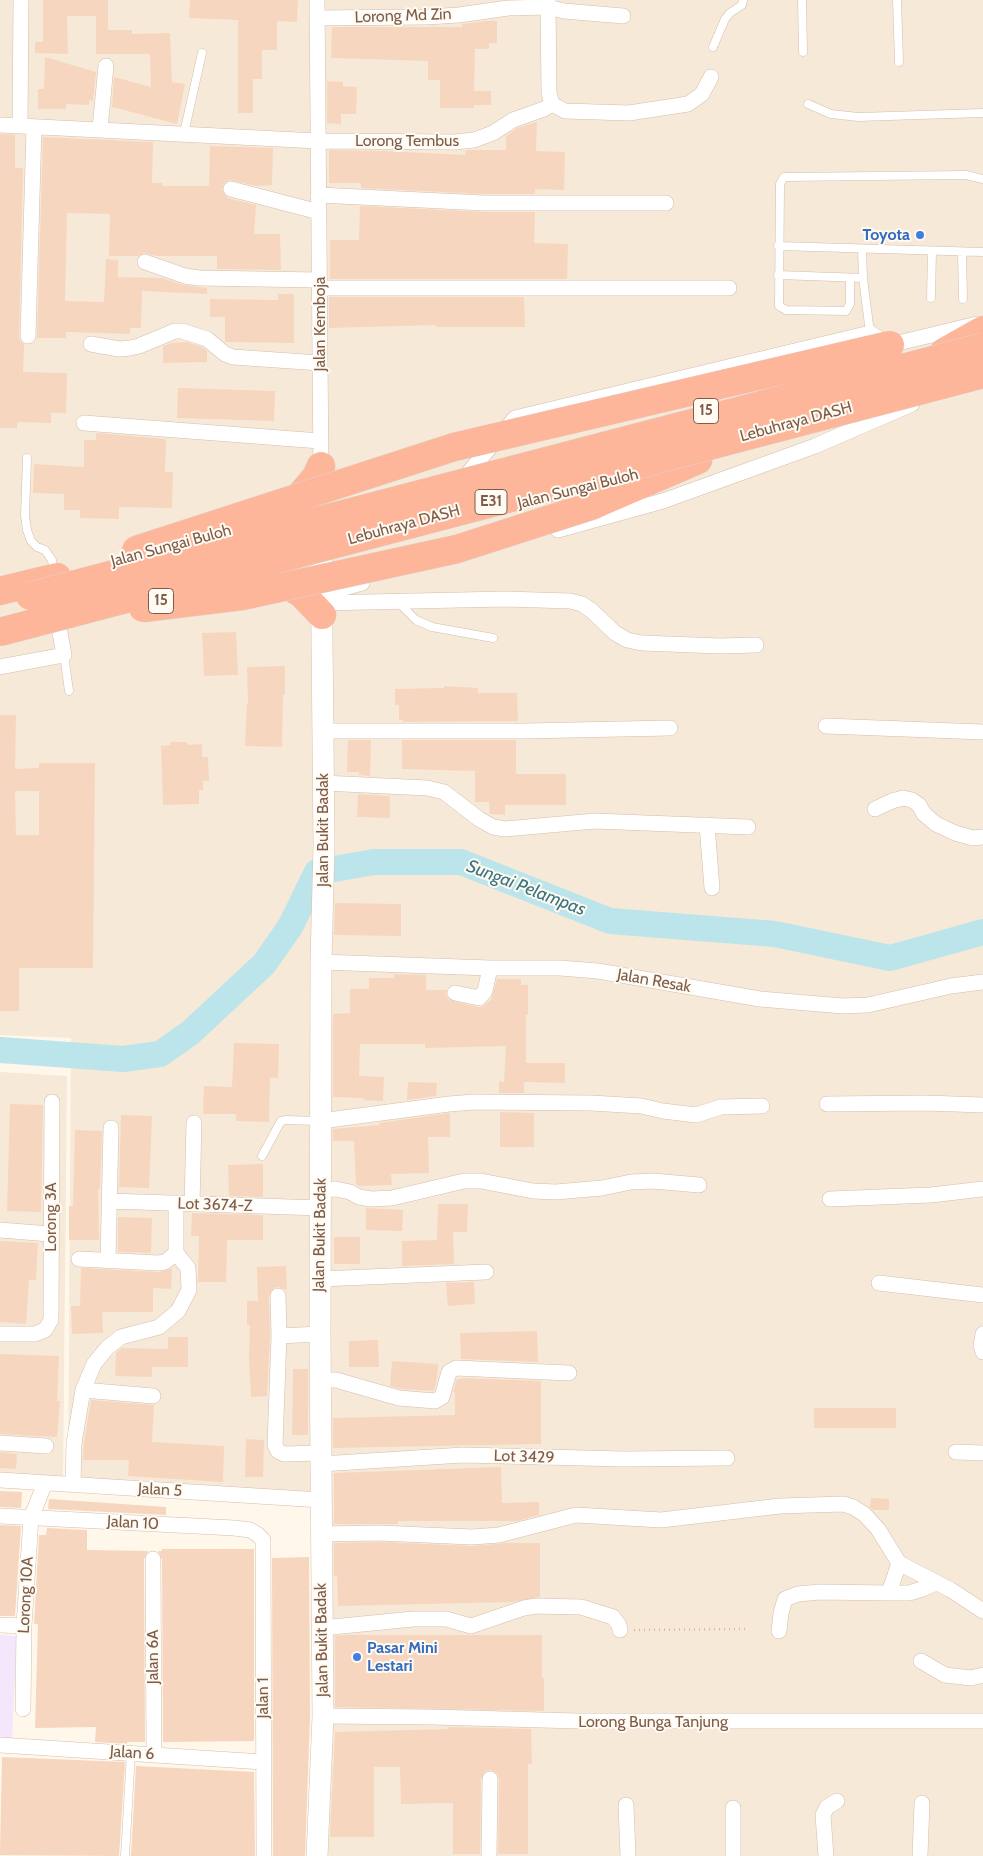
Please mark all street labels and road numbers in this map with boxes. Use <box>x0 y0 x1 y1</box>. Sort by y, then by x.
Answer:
street label: Lorong Md Zin <box>354 5 452 27</box>
street label: Lorong Tembus <box>355 131 459 151</box>
street label: Jalan Kemboja <box>310 276 330 372</box>
road number: 15 <box>694 398 718 424</box>
street label: Lebuhraya DASH <box>738 398 854 446</box>
street label: Jalan Sungai Buloh <box>516 465 640 513</box>
road number: E31 <box>475 490 507 514</box>
street label: Lebuhraya DASH <box>346 501 462 549</box>
street label: Jalan Sungai Buloh <box>109 521 233 571</box>
road number: 15 <box>148 588 174 614</box>
street label: Jalan Bukit Badak <box>313 773 333 887</box>
street label: Jalan Resak <box>616 965 692 997</box>
street label: Jalan Bukit Badak <box>309 1178 331 1292</box>
street label: Lorong 3A <box>41 1182 61 1252</box>
street label: Lot 3674-Z <box>177 1194 253 1216</box>
street label: Lot 3429 <box>493 1446 555 1468</box>
street label: Jalan 5 <box>137 1479 183 1501</box>
street label: Jalan 10 <box>107 1512 159 1534</box>
street label: Lorong 10A <box>14 1556 38 1634</box>
street label: Jalan Bukit Badak <box>311 1583 333 1697</box>
street label: Jalan 6A <box>143 1630 163 1684</box>
street label: Jalan 1 <box>253 1678 273 1718</box>
street label: Lorong Bunga Tanjung <box>578 1712 728 1732</box>
street label: Jalan 6 <box>109 1742 155 1764</box>

